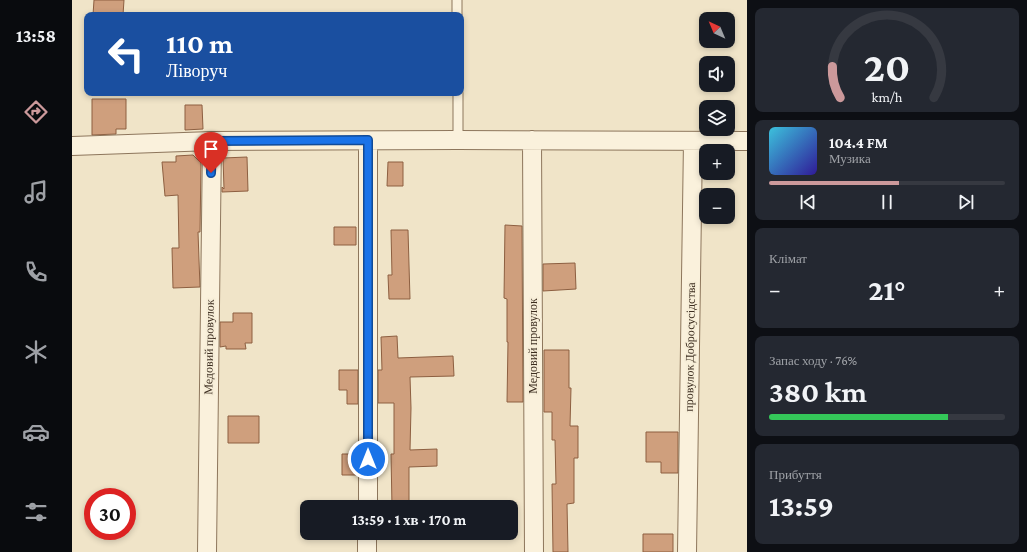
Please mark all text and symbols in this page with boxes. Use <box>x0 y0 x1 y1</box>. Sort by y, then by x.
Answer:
north arrow <box>699 12 735 48</box>
map controls <box>699 12 735 224</box>
text: 13:58 <box>16 26 56 46</box>
icon: left <box>100 28 152 80</box>
text: 110 m <box>166 28 233 59</box>
text: 20 <box>864 44 910 90</box>
button: sound <box>699 56 735 92</box>
text: Ліворуч <box>166 61 227 81</box>
text: km/h <box>872 89 903 105</box>
icon: directions <box>22 98 50 126</box>
button: layers <box>699 100 735 136</box>
pin <box>194 132 228 173</box>
text: 104.4 FM <box>829 135 888 151</box>
icon: arrive <box>200 138 222 160</box>
button: + <box>699 144 735 180</box>
text: Музика <box>829 151 871 166</box>
icon: music <box>22 178 50 206</box>
button: − <box>699 188 735 224</box>
icon: previous <box>797 191 819 213</box>
icon: pause <box>876 191 898 213</box>
icon: next <box>955 191 977 213</box>
text: Клімат <box>769 251 807 266</box>
icon: phone <box>22 258 50 286</box>
text: 21° <box>868 273 906 306</box>
text: − <box>769 277 781 302</box>
text: + <box>993 277 1005 302</box>
street label: провулок Добросусідства <box>682 282 698 412</box>
street label: Медовий провулок <box>526 298 540 394</box>
street label: Медовий провулок <box>201 299 217 395</box>
icon: climate <box>22 338 50 366</box>
text: Запас ходу · 76% <box>769 353 857 368</box>
text: 380 km <box>769 375 867 408</box>
icon: car <box>22 418 50 446</box>
position arrow <box>347 438 389 480</box>
text: Прибуття <box>769 467 822 482</box>
speed limit sign: 30 <box>84 488 136 540</box>
text: 13:59 <box>769 489 834 522</box>
icon: filters <box>22 498 50 526</box>
text: 13:59 · 1 хв · 170 m <box>352 512 466 528</box>

